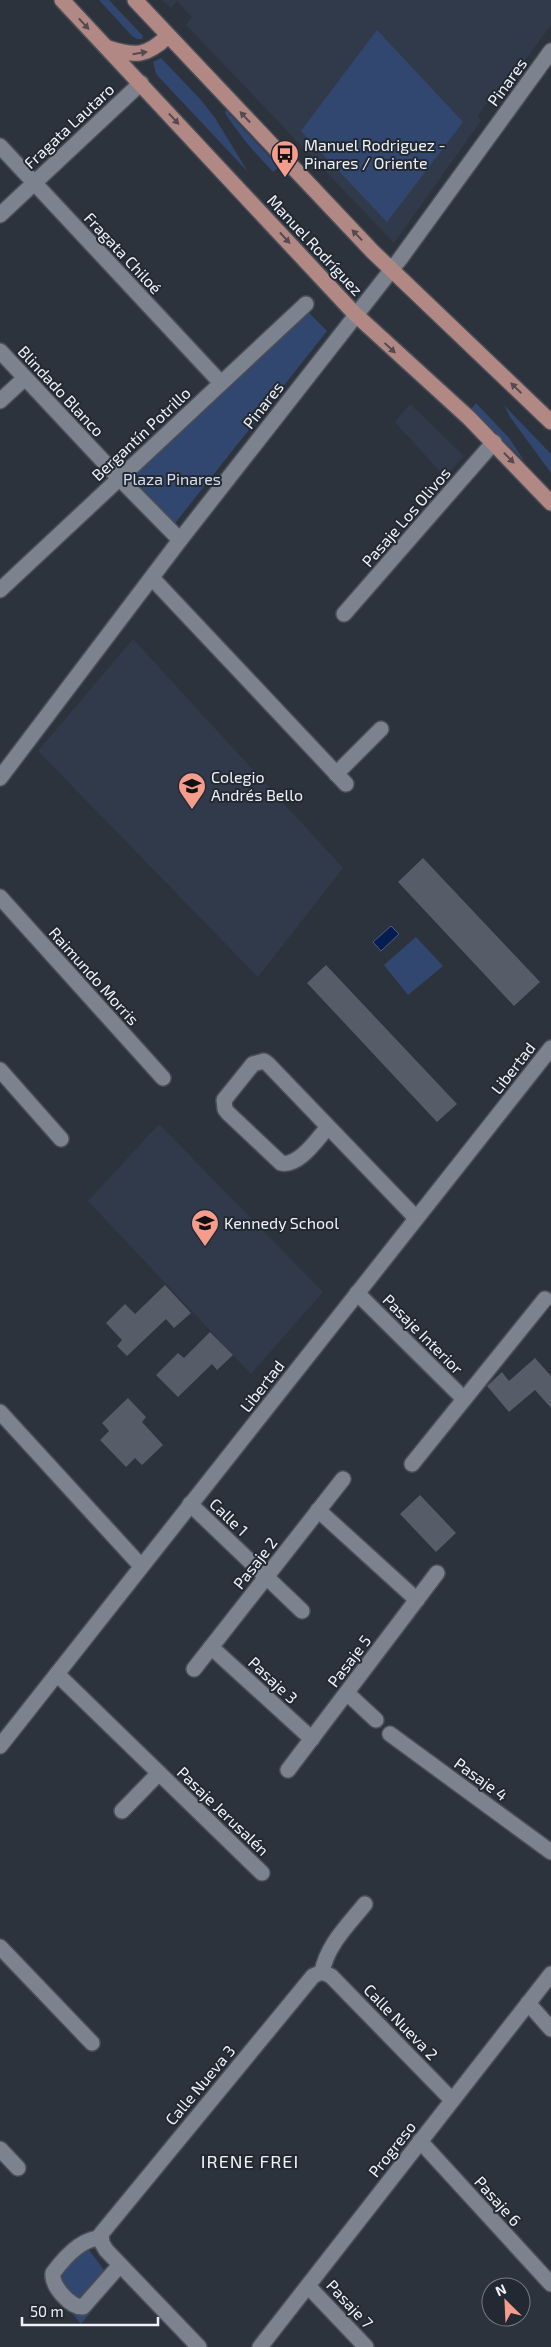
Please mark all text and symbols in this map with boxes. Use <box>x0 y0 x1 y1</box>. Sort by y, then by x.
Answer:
one-way arrow <box>78 17 90 29</box>
one-way arrow <box>132 48 148 56</box>
street label: Pinares <box>483 54 530 109</box>
street label: Fragata Lautaro <box>20 79 118 172</box>
one-way arrow <box>239 112 251 124</box>
one-way arrow <box>168 113 180 125</box>
place label: Manuel Rodriguez - Pinares / Oriente <box>304 135 446 172</box>
bus stop icon: Manuel Rodriguez - Pinares / Oriente <box>270 139 300 178</box>
street label: Manuel Rodríguez <box>264 190 367 299</box>
street label: Fragata Chiloé <box>81 208 166 297</box>
one-way arrow <box>351 230 363 242</box>
one-way arrow <box>279 232 291 244</box>
street label: Blindado Blanco <box>14 341 108 440</box>
one-way arrow <box>384 342 396 354</box>
street label: Pinares <box>238 377 287 432</box>
one-way arrow <box>511 382 523 394</box>
street label: Bergantín Potrillo <box>87 383 194 484</box>
one-way arrow <box>503 452 515 464</box>
street label: Pasaje Los Olivos <box>357 463 455 571</box>
park label: Plaza Pinares <box>123 469 221 488</box>
place label: Colegio Andrés Bello <box>211 767 303 804</box>
school or university icon: Colegio Andrés Bello <box>177 771 207 810</box>
street label: Raimundo Morris <box>46 923 143 1028</box>
street label: Libertad <box>487 1038 539 1097</box>
school or university icon: Kennedy School <box>190 1208 220 1247</box>
place label: Kennedy School <box>224 1213 339 1232</box>
street label: Pasaje Interior <box>379 1290 468 1379</box>
street label: Libertad <box>236 1356 288 1415</box>
street label: Calle 1 <box>206 1494 252 1539</box>
street label: Pasaje 2 <box>229 1533 281 1593</box>
street label: Pasaje 5 <box>323 1631 375 1691</box>
street label: Pasaje 3 <box>244 1652 302 1708</box>
street label: Pasaje 4 <box>450 1753 512 1805</box>
street label: Pasaje Jerusalén <box>173 1762 273 1860</box>
street label: Calle Nueva 2 <box>360 1980 442 2064</box>
street label: Calle Nueva 3 <box>161 2041 238 2128</box>
street label: Progreso <box>364 2117 419 2180</box>
district label: IRENE FREI <box>201 2150 299 2172</box>
street label: Pasaje 6 <box>470 2172 526 2230</box>
street label: Pasaje 7 <box>322 2275 378 2333</box>
north arrow <box>481 2277 531 2327</box>
text: N <box>492 2280 509 2299</box>
scale bar <box>22 2294 159 2326</box>
text: 50 m <box>30 2302 64 2320</box>

